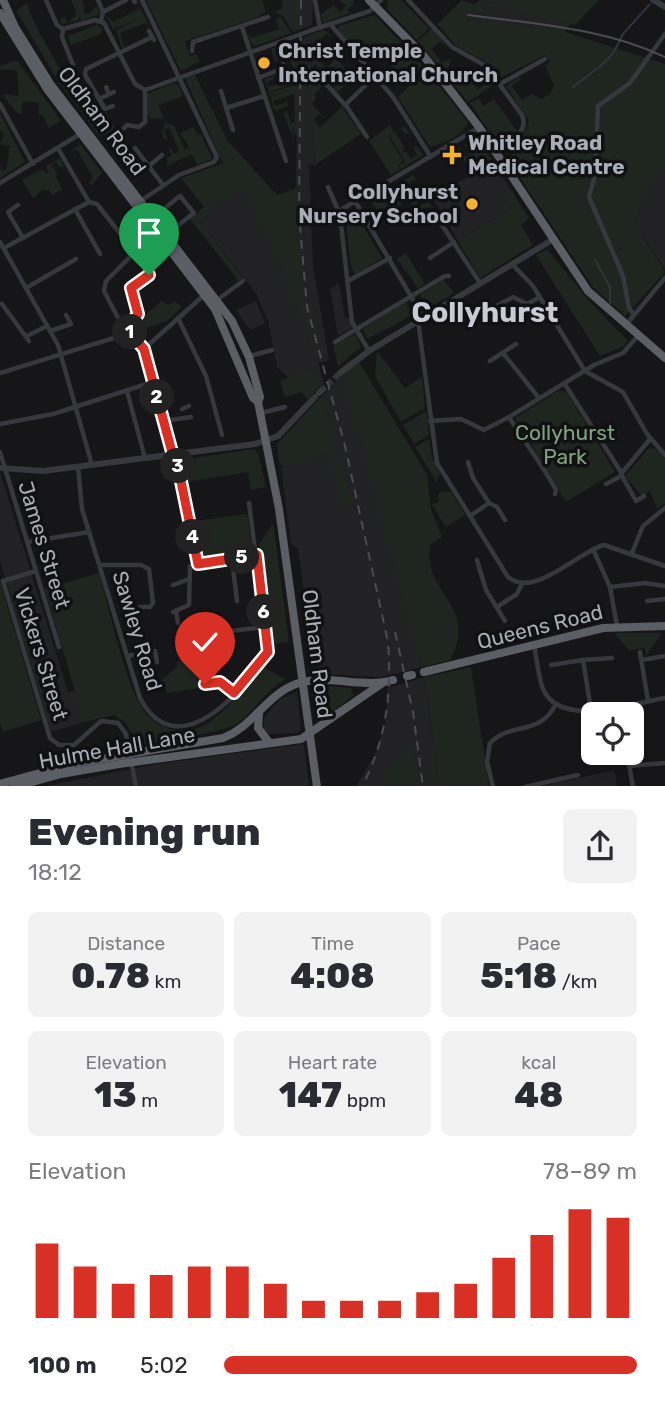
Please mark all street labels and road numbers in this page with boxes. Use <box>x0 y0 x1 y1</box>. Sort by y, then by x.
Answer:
street label: Oldham Road <box>53 61 151 180</box>
street label: James Street <box>13 478 76 612</box>
street label: Sawley Road <box>107 568 168 694</box>
street label: Vickers Street <box>9 585 73 723</box>
street label: Oldham Road <box>297 588 338 720</box>
street label: Queens Road <box>474 599 605 654</box>
street label: Hulme Hall Lane <box>37 721 197 774</box>

